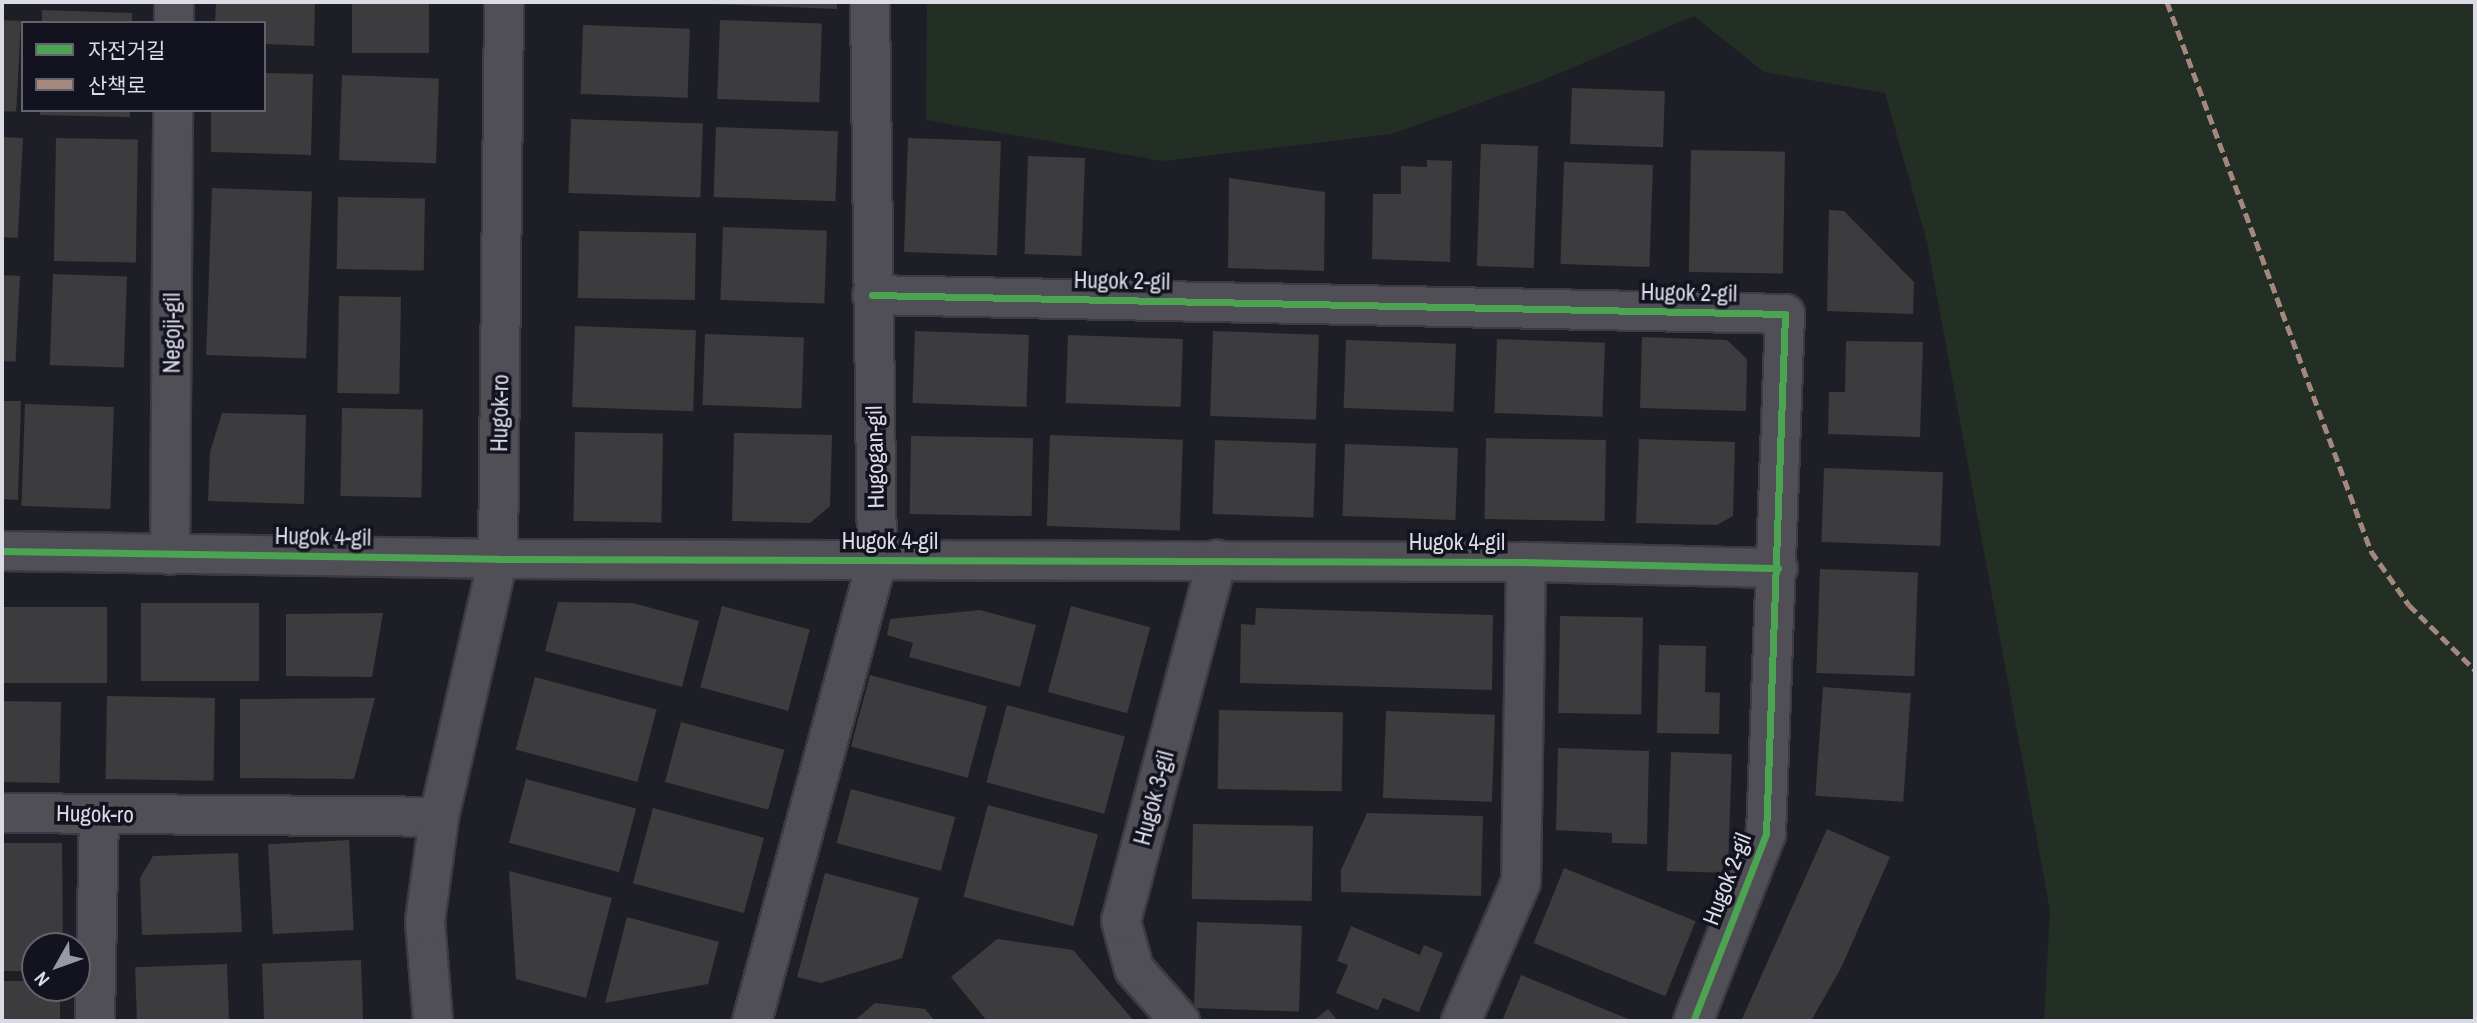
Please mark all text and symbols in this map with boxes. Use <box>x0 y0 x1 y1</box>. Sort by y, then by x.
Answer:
legend <box>21 21 266 112</box>
text: 자전거길 <box>88 36 165 65</box>
text: 산책로 <box>88 71 146 100</box>
street label: Hugok 2-gil <box>1074 266 1170 296</box>
street label: Hugok 2-gil <box>1641 278 1737 308</box>
street label: Negoji-gil <box>158 293 186 373</box>
street label: Hugok-ro <box>486 374 514 452</box>
street label: Hugogan-gil <box>860 405 890 509</box>
street label: Hugok 4-gil <box>275 522 371 552</box>
street label: Hugok 4-gil <box>842 527 938 555</box>
street label: Hugok 4-gil <box>1409 528 1505 556</box>
street label: Hugok 3-gil <box>1128 748 1180 848</box>
street label: Hugok-ro <box>56 800 134 828</box>
street label: Hugok 2-gil <box>1697 829 1757 929</box>
north arrow <box>21 932 91 1002</box>
text: N <box>28 967 55 992</box>

